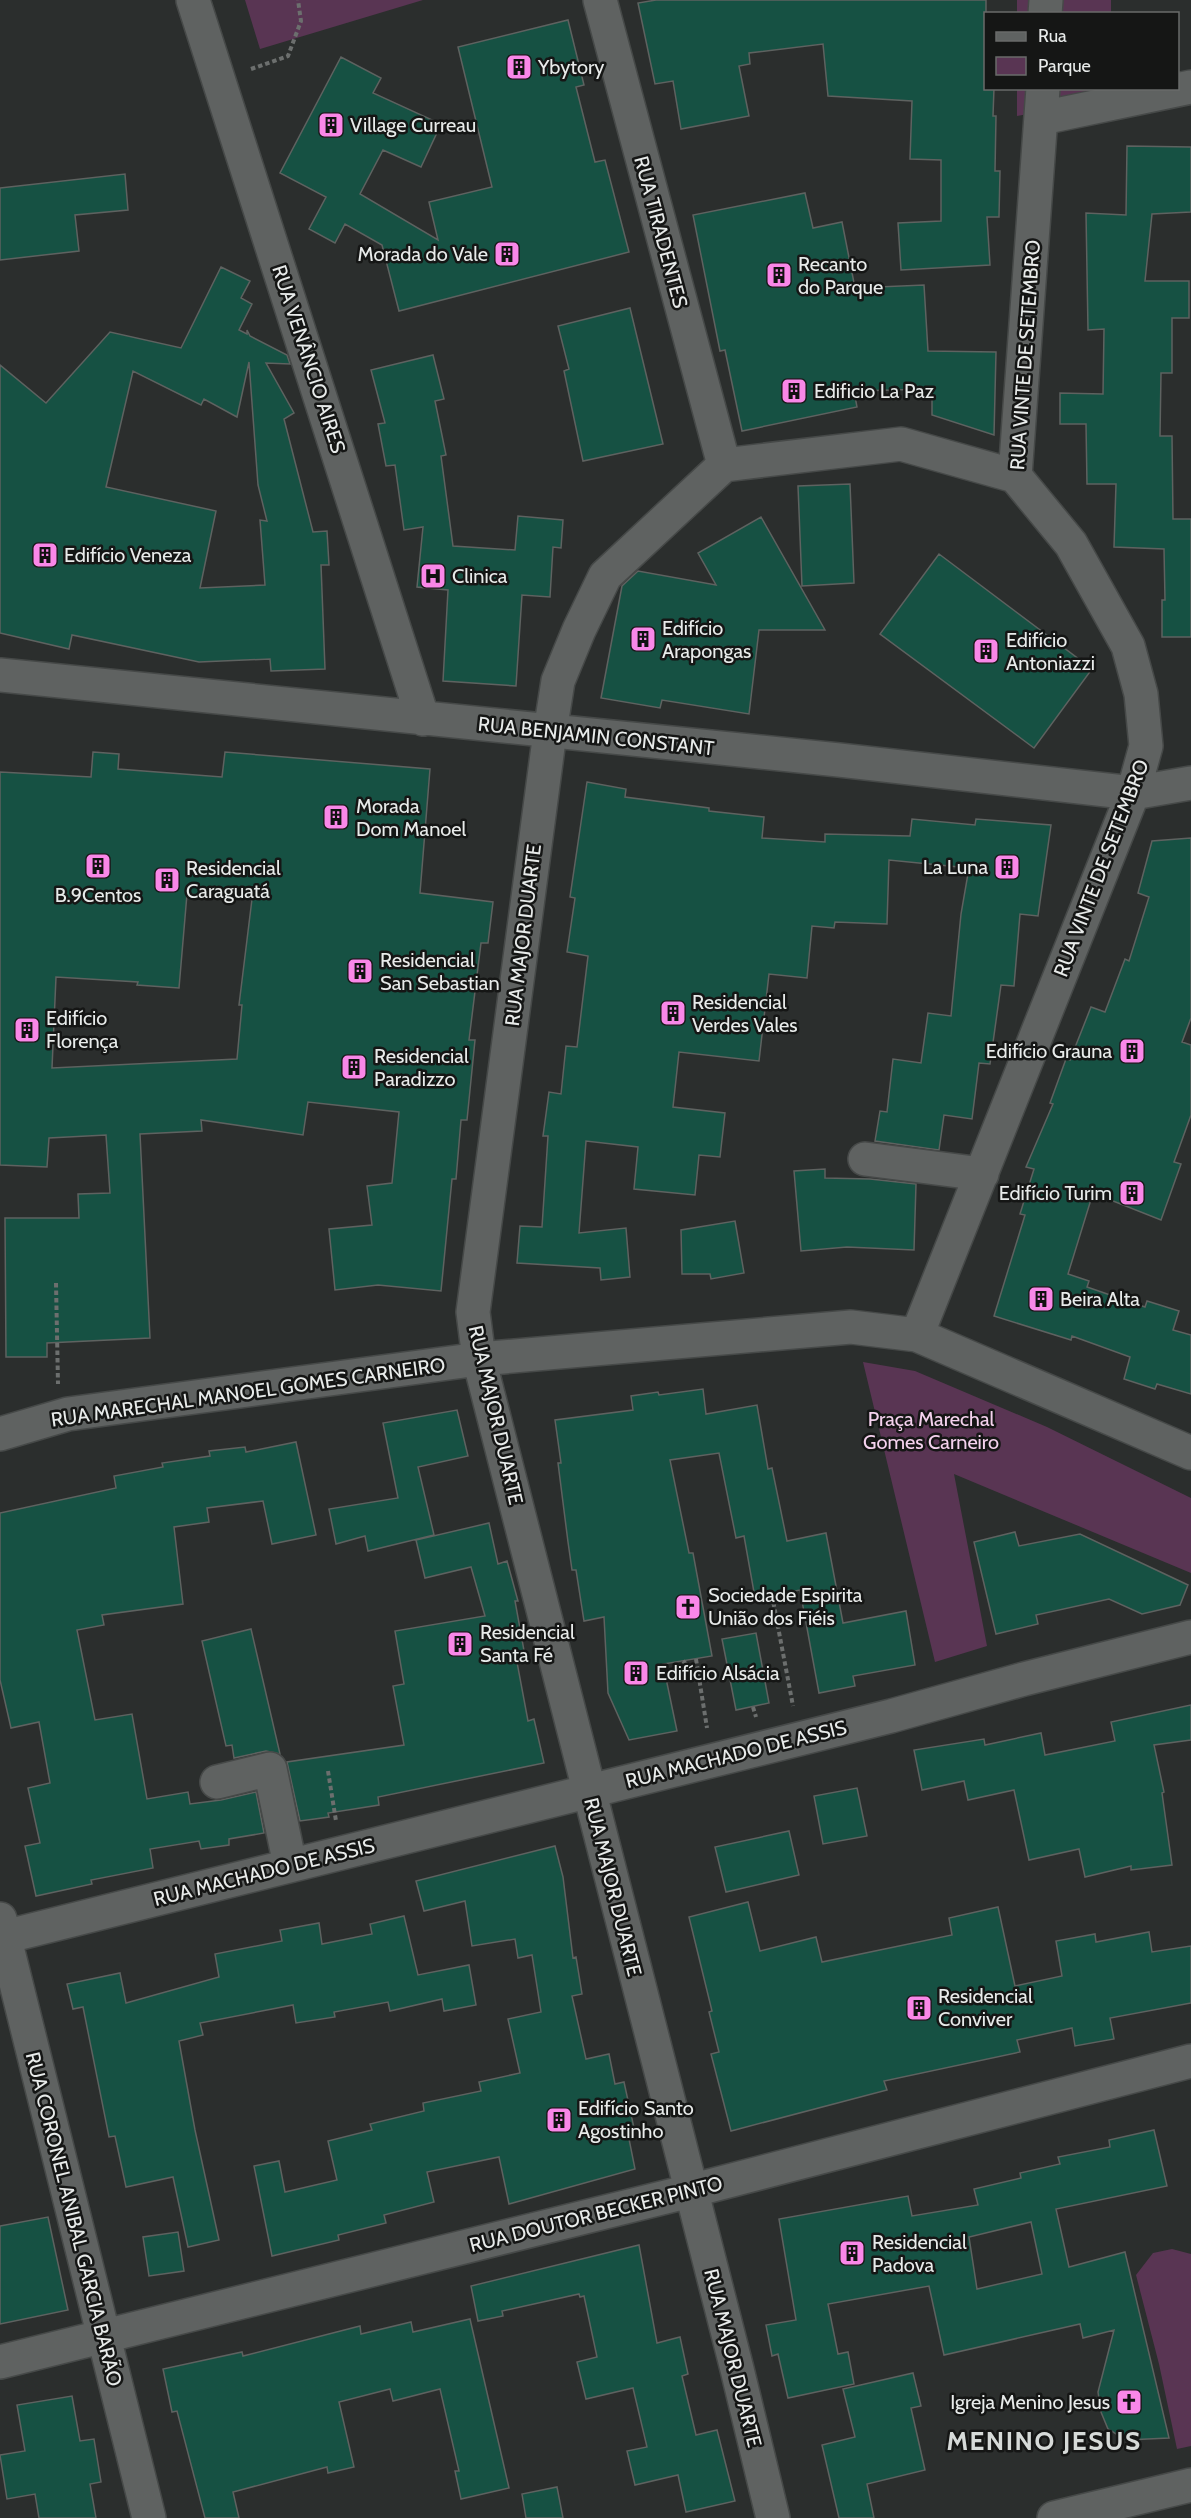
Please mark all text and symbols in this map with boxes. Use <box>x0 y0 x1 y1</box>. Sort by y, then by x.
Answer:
legend <box>984 12 1179 90</box>
text: Rua <box>1038 25 1067 47</box>
building icon: Ybytory <box>504 52 534 82</box>
place label: Ybytory <box>537 55 604 79</box>
text: Parque <box>1038 55 1091 77</box>
building icon: Village Curreau <box>316 110 346 140</box>
place label: Village Curreau <box>350 113 476 137</box>
street label: RUA TIRADENTES <box>629 153 693 311</box>
building icon: Morada do Vale <box>492 239 522 269</box>
street label: RUA VINTE DE SETEMBRO <box>1005 239 1045 471</box>
place label: Morada do Vale <box>358 242 488 266</box>
place label: Recanto do Parque <box>798 252 883 299</box>
building icon: Recanto do Parque <box>764 260 794 290</box>
street label: RUA VENÂNCIO AIRES <box>267 262 351 456</box>
building icon: Edificio La Paz <box>779 376 809 406</box>
place label: Edificio La Paz <box>814 379 934 403</box>
building icon: Edifício Veneza <box>30 540 60 570</box>
place label: Edifício Veneza <box>64 543 192 567</box>
hospital icon: Clinica <box>418 561 448 591</box>
place label: Clinica <box>452 564 508 588</box>
place label: Edifício Arapongas <box>662 616 751 663</box>
building icon: Edifício Arapongas <box>628 624 658 654</box>
place label: Edifício Antoniazzi <box>1006 628 1095 675</box>
building icon: Edifício Antoniazzi <box>971 636 1001 666</box>
street label: RUA BENJAMIN CONSTANT <box>477 712 716 760</box>
street label: RUA VINTE DE SETEMBRO <box>1048 756 1154 980</box>
place label: Morada Dom Manoel <box>356 794 467 841</box>
building icon: Morada Dom Manoel <box>321 802 351 832</box>
street label: RUA MAJOR DUARTE <box>500 843 546 1027</box>
building icon: B.9Centos <box>83 851 113 881</box>
building icon: La Luna <box>992 852 1022 882</box>
place label: La Luna <box>923 855 988 879</box>
place label: Residencial Caraguatá <box>186 856 281 903</box>
building icon: Residencial Caraguatá <box>152 865 182 895</box>
place label: B.9Centos <box>55 883 141 907</box>
place label: Residencial San Sebastian <box>380 948 500 995</box>
building icon: Residencial San Sebastian <box>345 956 375 986</box>
place label: Residencial Verdes Vales <box>692 990 798 1037</box>
building icon: Residencial Verdes Vales <box>658 998 688 1028</box>
place label: Edifício Florença <box>46 1006 119 1053</box>
building icon: Edifício Florença <box>12 1015 42 1045</box>
building icon: Edifício Grauna <box>1117 1036 1147 1066</box>
place label: Edifício Grauna <box>986 1039 1112 1063</box>
place label: Residencial Paradizzo <box>374 1044 469 1091</box>
building icon: Residencial Paradizzo <box>339 1052 369 1082</box>
building icon: Edifício Turim <box>1117 1178 1147 1208</box>
place label: Edifício Turim <box>999 1181 1112 1205</box>
building icon: Beira Alta <box>1026 1284 1056 1314</box>
place label: Beira Alta <box>1060 1287 1140 1311</box>
street label: RUA MAJOR DUARTE <box>464 1323 528 1507</box>
street label: RUA MARECHAL MANOEL GOMES CARNEIRO <box>49 1352 447 1432</box>
park label: Praça Marechal Gomes Carneiro <box>863 1407 999 1454</box>
place label: Sociedade Espirita União dos Fiéis <box>708 1583 863 1630</box>
church icon: Sociedade Espirita União dos Fiéis <box>673 1592 703 1622</box>
place label: Residencial Santa Fé <box>480 1620 575 1667</box>
building icon: Residencial Santa Fé <box>445 1629 475 1659</box>
building icon: Edifício Alsácia <box>621 1658 651 1688</box>
place label: Edifício Alsácia <box>656 1661 780 1685</box>
street label: RUA MACHADO DE ASSIS <box>623 1715 849 1793</box>
street label: RUA MAJOR DUARTE <box>579 1795 647 1979</box>
street label: RUA MACHADO DE ASSIS <box>151 1833 377 1911</box>
place label: Residencial Conviver <box>938 1984 1033 2031</box>
building icon: Residencial Conviver <box>904 1993 934 2023</box>
street label: RUA CORONEL ANIBAL GARCIA BARÃO <box>21 2049 127 2389</box>
place label: Edifício Santo Agostinho <box>578 2096 694 2143</box>
building icon: Edifício Santo Agostinho <box>544 2105 574 2135</box>
street label: RUA DOUTOR BECKER PINTO <box>467 2171 725 2257</box>
place label: Residencial Padova <box>872 2230 967 2277</box>
building icon: Residencial Padova <box>837 2238 867 2268</box>
street label: RUA MAJOR DUARTE <box>699 2266 767 2450</box>
church icon: Igreja Menino Jesus <box>1114 2387 1144 2417</box>
place label: Igreja Menino Jesus <box>950 2390 1110 2414</box>
district label: MENINO JESUS <box>947 2425 1141 2457</box>

